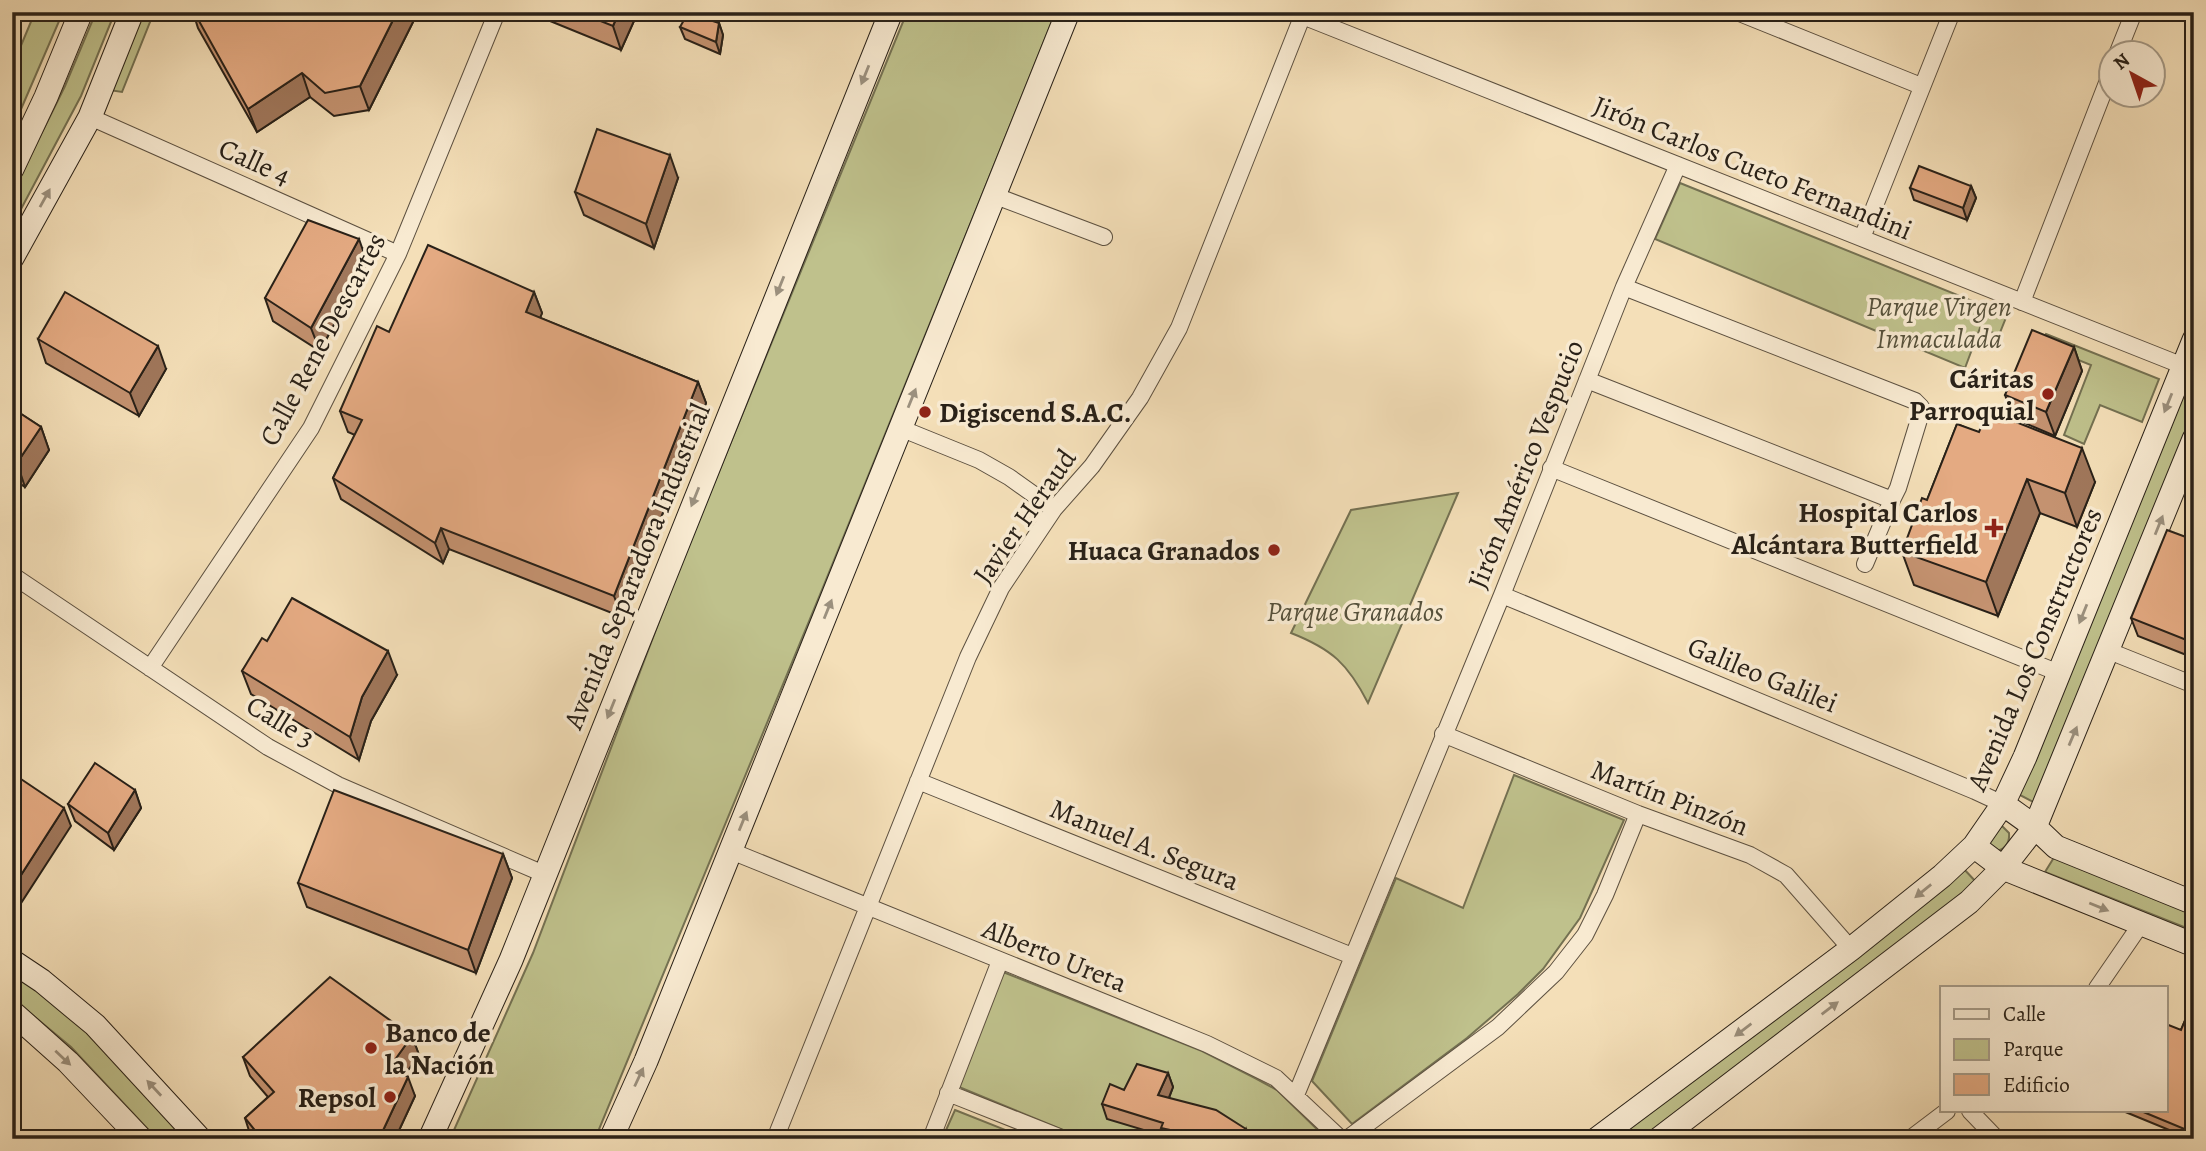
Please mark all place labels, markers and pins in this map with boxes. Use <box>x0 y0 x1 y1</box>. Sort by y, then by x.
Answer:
place label: Cáritas Parroquial <box>1909 360 2035 430</box>
marker: Cáritas Parroquial <box>2040 386 2056 402</box>
place label: Digiscend S.A.C. <box>939 394 1131 432</box>
marker: Digiscend S.A.C. <box>917 404 933 420</box>
place label: Hospital Carlos Alcántara Butterfield <box>1730 494 1979 564</box>
marker: Hospital Carlos Alcántara Butterfield <box>1984 518 2004 538</box>
place label: Huaca Granados <box>1068 532 1260 570</box>
marker: Huaca Granados <box>1266 542 1282 558</box>
place label: Banco de la Nación <box>385 1014 495 1084</box>
marker: Banco de la Nación <box>363 1040 379 1056</box>
place label: Repsol <box>298 1079 377 1117</box>
marker: Repsol <box>382 1089 398 1105</box>

